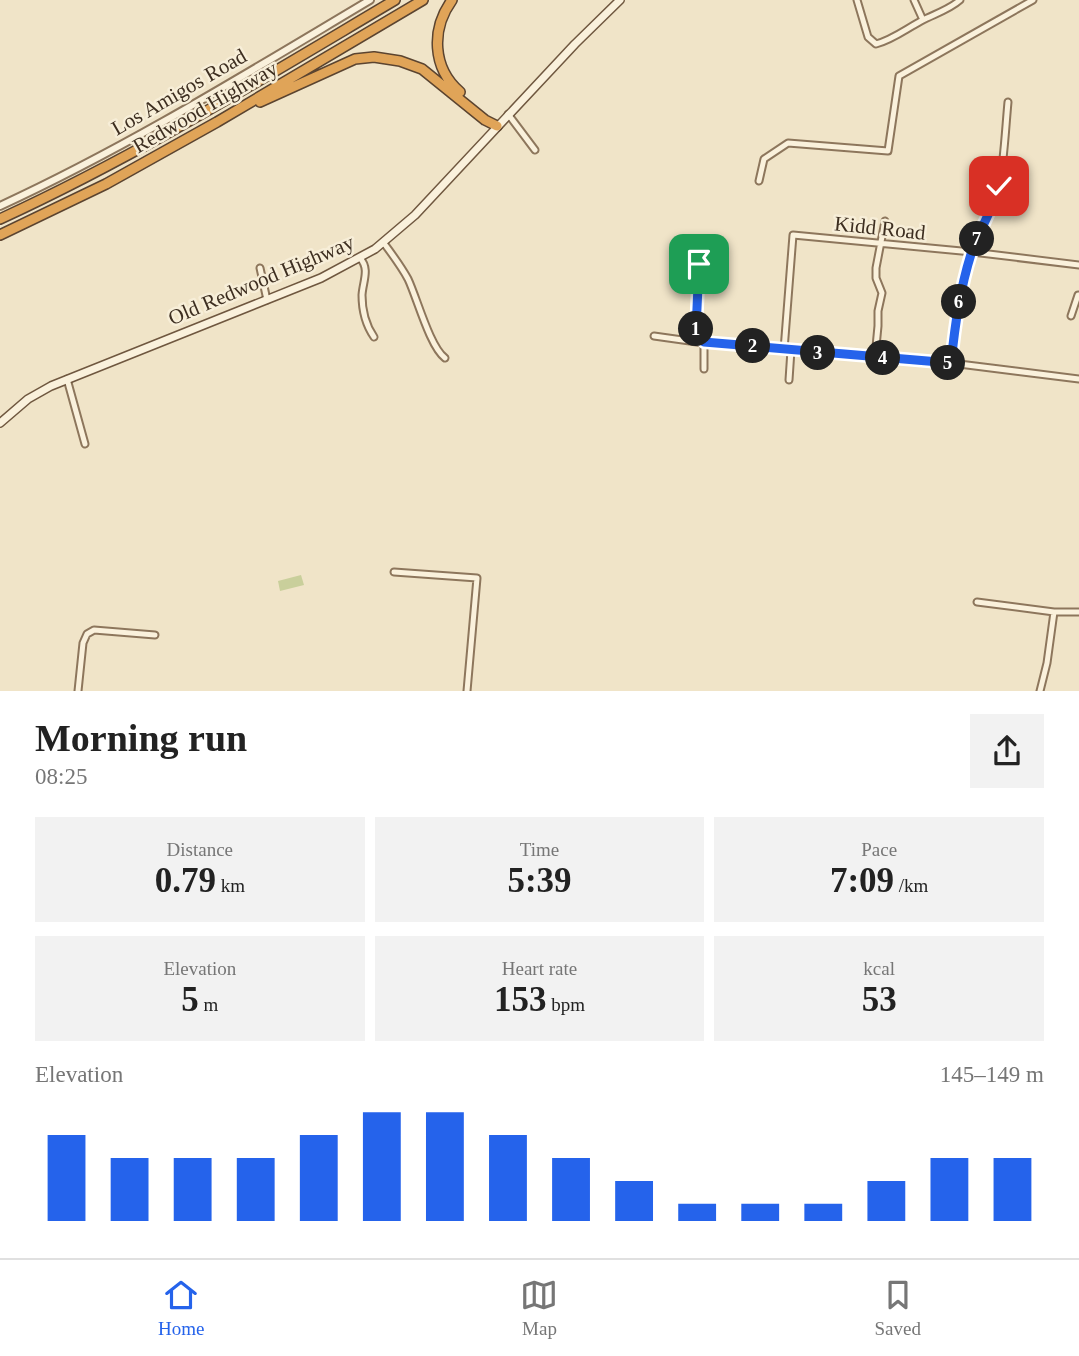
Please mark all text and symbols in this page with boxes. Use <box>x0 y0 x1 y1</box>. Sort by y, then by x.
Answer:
street label: Los Amigos Road <box>107 43 251 140</box>
street label: Redwood Highway <box>129 56 282 158</box>
pin <box>969 156 1029 216</box>
icon: check <box>980 167 1018 205</box>
street label: Kidd Road <box>833 211 927 245</box>
pin: 7 <box>960 222 995 256</box>
text: 7 <box>972 228 981 249</box>
street label: Old Redwood Highway <box>164 230 358 330</box>
pin <box>669 234 729 294</box>
icon: arrive <box>680 245 718 283</box>
pin: 6 <box>942 284 976 320</box>
text: 6 <box>954 291 963 312</box>
pin: 1 <box>678 312 714 346</box>
text: 1 <box>691 318 700 339</box>
pin: 2 <box>736 328 770 364</box>
text: 2 <box>748 335 757 356</box>
pin: 3 <box>800 336 836 370</box>
pin: 4 <box>866 340 900 376</box>
text: 3 <box>813 342 822 363</box>
pin: 5 <box>930 346 965 380</box>
text: 4 <box>878 347 887 368</box>
text: 5 <box>943 352 952 373</box>
button: share <box>970 714 1044 788</box>
text: Morning run <box>35 717 247 759</box>
text: 08:25 <box>35 764 87 789</box>
text: Distance <box>167 839 233 860</box>
text: Time <box>520 839 559 860</box>
text: Pace <box>861 839 897 860</box>
text: 0.79 <box>155 861 216 900</box>
text: 5:39 <box>507 861 572 900</box>
text: 7:09 <box>830 861 894 900</box>
text: km <box>216 875 245 896</box>
text: /km <box>894 875 928 896</box>
text: Elevation <box>163 958 236 979</box>
text: Heart rate <box>502 958 577 979</box>
text: kcal <box>863 958 895 979</box>
text: 5 <box>181 980 199 1019</box>
text: 153 <box>494 980 546 1019</box>
text: 53 <box>862 980 897 1019</box>
text: m <box>199 994 218 1015</box>
text: bpm <box>546 994 585 1015</box>
text: Elevation <box>35 1062 123 1087</box>
text: 145–149 m <box>940 1062 1044 1087</box>
tab: Home <box>158 1276 204 1340</box>
tab: Map <box>520 1276 558 1340</box>
tab: Saved <box>875 1276 921 1340</box>

